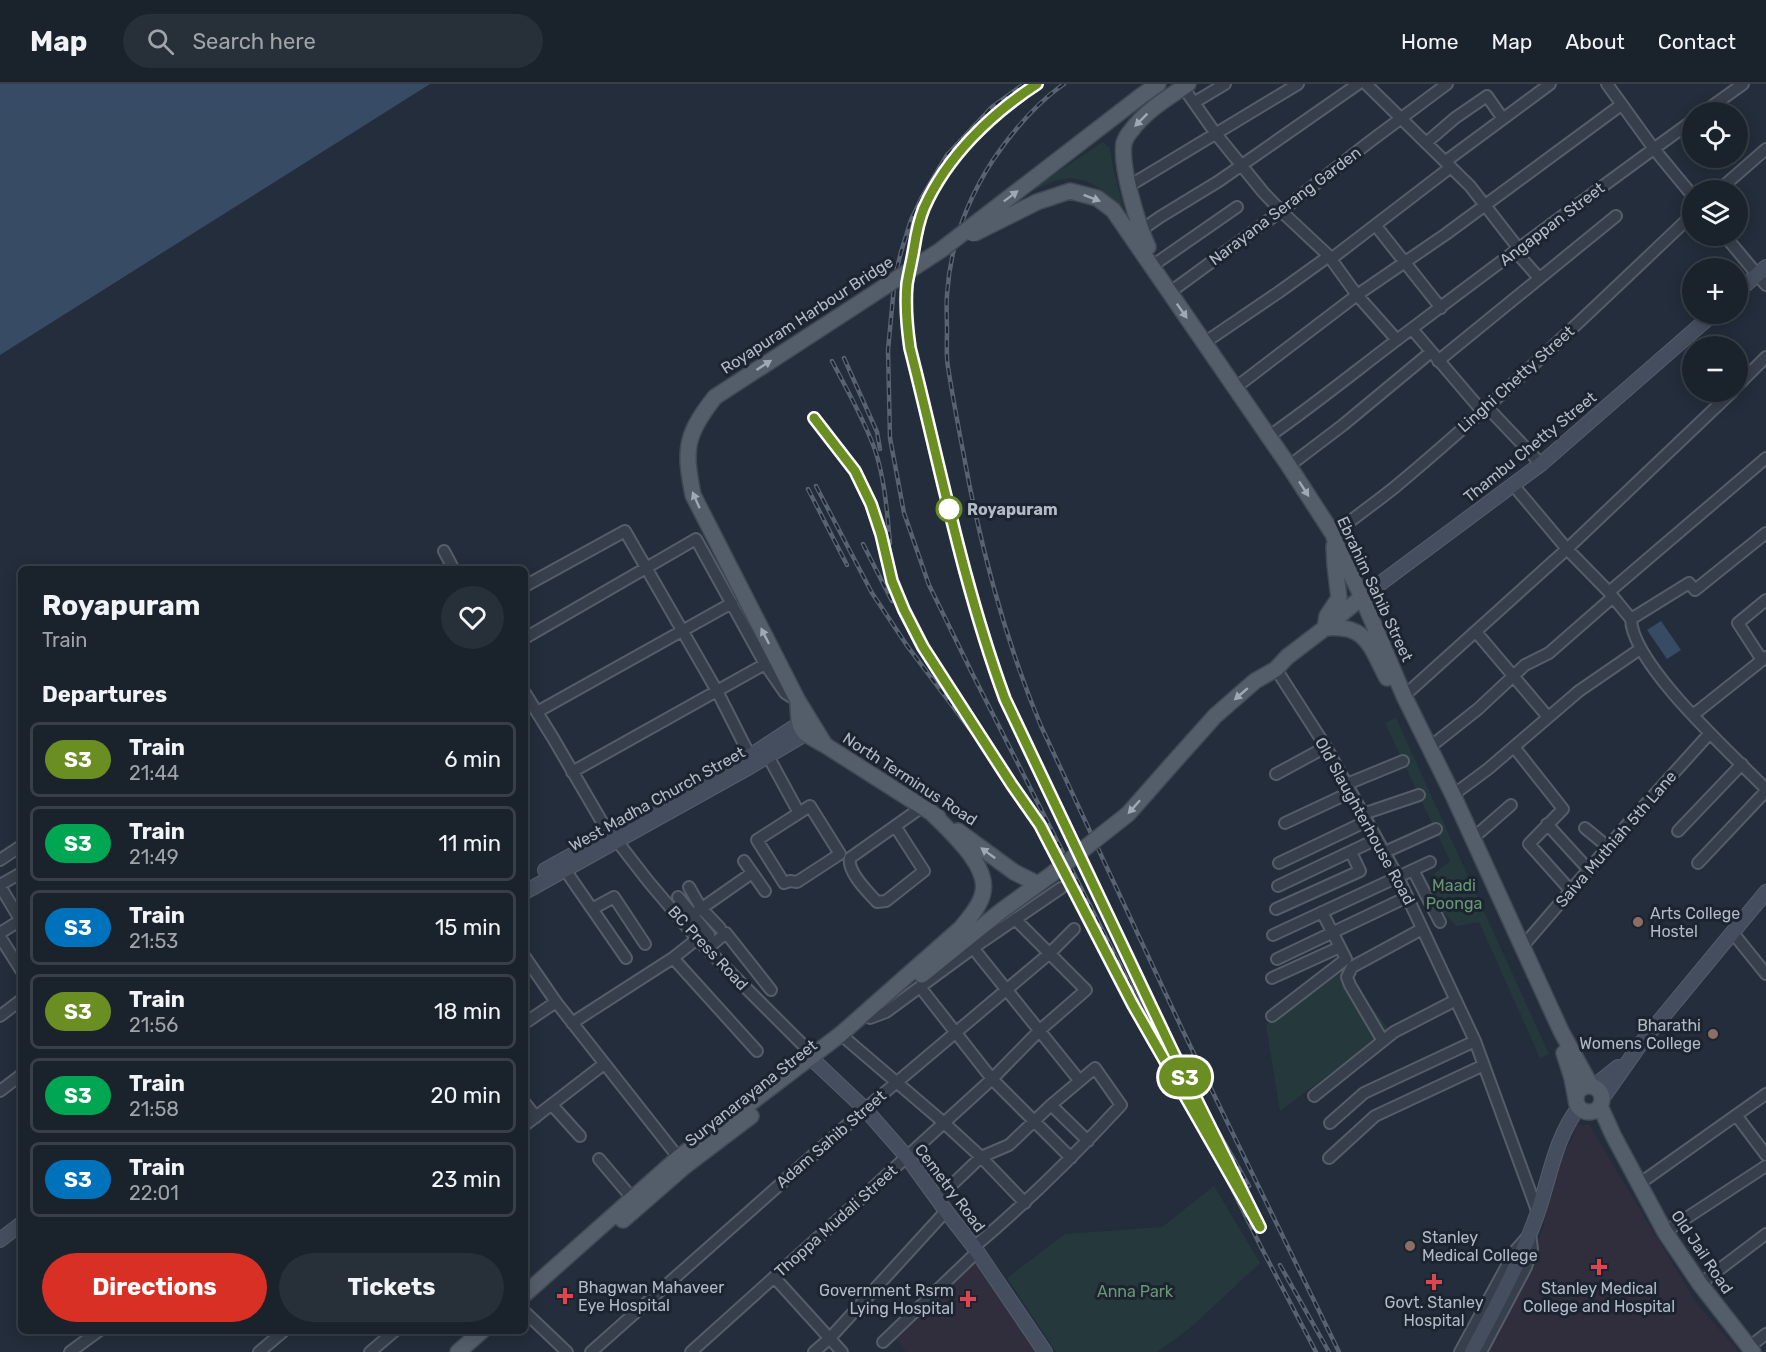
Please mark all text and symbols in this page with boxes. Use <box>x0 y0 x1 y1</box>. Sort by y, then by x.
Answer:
search box <box>123 14 543 68</box>
text: Map <box>30 25 87 58</box>
icon: search <box>144 25 177 58</box>
text: Search here <box>192 28 316 55</box>
text: Home <box>1401 29 1458 54</box>
text: Map <box>1491 29 1532 54</box>
text: About <box>1565 29 1625 54</box>
text: Contact <box>1658 29 1736 54</box>
map controls <box>1682 102 1748 402</box>
button: locate <box>1682 102 1748 168</box>
one-way arrow <box>1135 112 1149 126</box>
street label: Narayana Serang Garden <box>1205 143 1365 269</box>
street label: Angappan Street <box>1496 178 1608 270</box>
button: layers <box>1682 180 1748 246</box>
one-way arrow <box>1004 190 1019 202</box>
one-way arrow <box>1084 194 1102 204</box>
street label: Royapuram Harbour Bridge <box>717 252 897 378</box>
button: + <box>1682 258 1748 324</box>
one-way arrow <box>1176 303 1188 319</box>
street label: Linghi Chetty Street <box>1454 322 1578 436</box>
button: − <box>1682 336 1748 402</box>
one-way arrow <box>756 360 772 371</box>
street label: Thambu Chetty Street <box>1460 388 1600 506</box>
one-way arrow <box>1298 481 1310 497</box>
one-way arrow <box>692 491 701 508</box>
marker: Royapuram <box>936 496 962 522</box>
place label: Royapuram <box>967 500 1058 519</box>
street label: Ebrahim Sahib Street <box>1333 513 1417 665</box>
button: heart <box>441 586 504 649</box>
text: Royapuram <box>42 589 201 622</box>
one-way arrow <box>760 627 769 644</box>
text: Train <box>42 628 87 652</box>
text: Departures <box>42 681 167 708</box>
one-way arrow <box>1233 687 1249 700</box>
street label: North Terminus Road <box>839 729 981 829</box>
text: Train <box>129 734 185 761</box>
street label: Old Slaughterhouse Road <box>1311 734 1419 908</box>
street label: West Madha Church Street <box>566 743 748 855</box>
text: 6 min <box>444 746 501 773</box>
text: S3 <box>64 747 92 772</box>
text: 21:44 <box>129 761 179 785</box>
street label: Saiva Muthiah 5th Lane <box>1552 767 1680 911</box>
one-way arrow <box>1127 800 1141 815</box>
text: Train <box>129 818 185 845</box>
text: 11 min <box>439 830 501 857</box>
text: S3 <box>64 831 92 856</box>
text: 21:49 <box>129 845 179 869</box>
one-way arrow <box>981 848 996 860</box>
park label: Maadi Poonga <box>1426 876 1482 913</box>
text: Train <box>129 902 185 929</box>
street label: BC Press Road <box>664 902 752 994</box>
place label: Arts College Hostel <box>1650 904 1740 941</box>
text: 15 min <box>435 914 501 941</box>
text: S3 <box>64 915 92 940</box>
marker: Arts College Hostel <box>1631 915 1645 929</box>
text: 21:53 <box>129 929 178 953</box>
text: Train <box>129 986 185 1013</box>
text: 18 min <box>434 998 501 1025</box>
text: S3 <box>64 999 92 1024</box>
text: 21:56 <box>129 1013 178 1037</box>
place label: Bharathi Womens College <box>1579 1016 1701 1053</box>
marker: Bharathi Womens College <box>1706 1027 1720 1041</box>
street label: Suryanarayana Street <box>681 1036 821 1150</box>
line badge: S3 <box>1158 1058 1212 1096</box>
text: S3 <box>1171 1065 1199 1090</box>
text: Train <box>129 1070 185 1097</box>
text: 20 min <box>431 1082 501 1109</box>
text: S3 <box>64 1083 92 1108</box>
street label: Adam Sahib Street <box>772 1086 890 1192</box>
text: 21:58 <box>129 1097 179 1121</box>
street label: Cemetry Road <box>911 1140 989 1236</box>
text: Train <box>129 1154 185 1181</box>
street label: Thoppa Mudali Street <box>771 1161 901 1281</box>
text: 23 min <box>431 1166 501 1193</box>
text: S3 <box>64 1167 92 1192</box>
text: 22:01 <box>129 1181 179 1205</box>
street label: Old Jail Road <box>1667 1207 1737 1297</box>
place label: Stanley Medical College <box>1422 1228 1538 1265</box>
marker: Stanley Medical College <box>1403 1239 1417 1253</box>
button: Directions <box>42 1253 267 1322</box>
button: Tickets <box>279 1253 504 1322</box>
marker: Stanley Medical College and Hospital <box>1590 1258 1608 1276</box>
marker: Govt. Stanley Hospital <box>1425 1273 1443 1291</box>
place label: Bhagwan Mahaveer Eye Hospital <box>578 1278 724 1315</box>
place label: Stanley Medical College and Hospital <box>1523 1279 1675 1316</box>
place label: Government Rsrm Lying Hospital <box>819 1281 954 1318</box>
park label: Anna Park <box>1097 1282 1174 1301</box>
marker: Bhagwan Mahaveer Eye Hospital <box>556 1287 574 1305</box>
marker: Government Rsrm Lying Hospital <box>959 1290 977 1308</box>
place label: Govt. Stanley Hospital <box>1385 1293 1484 1330</box>

